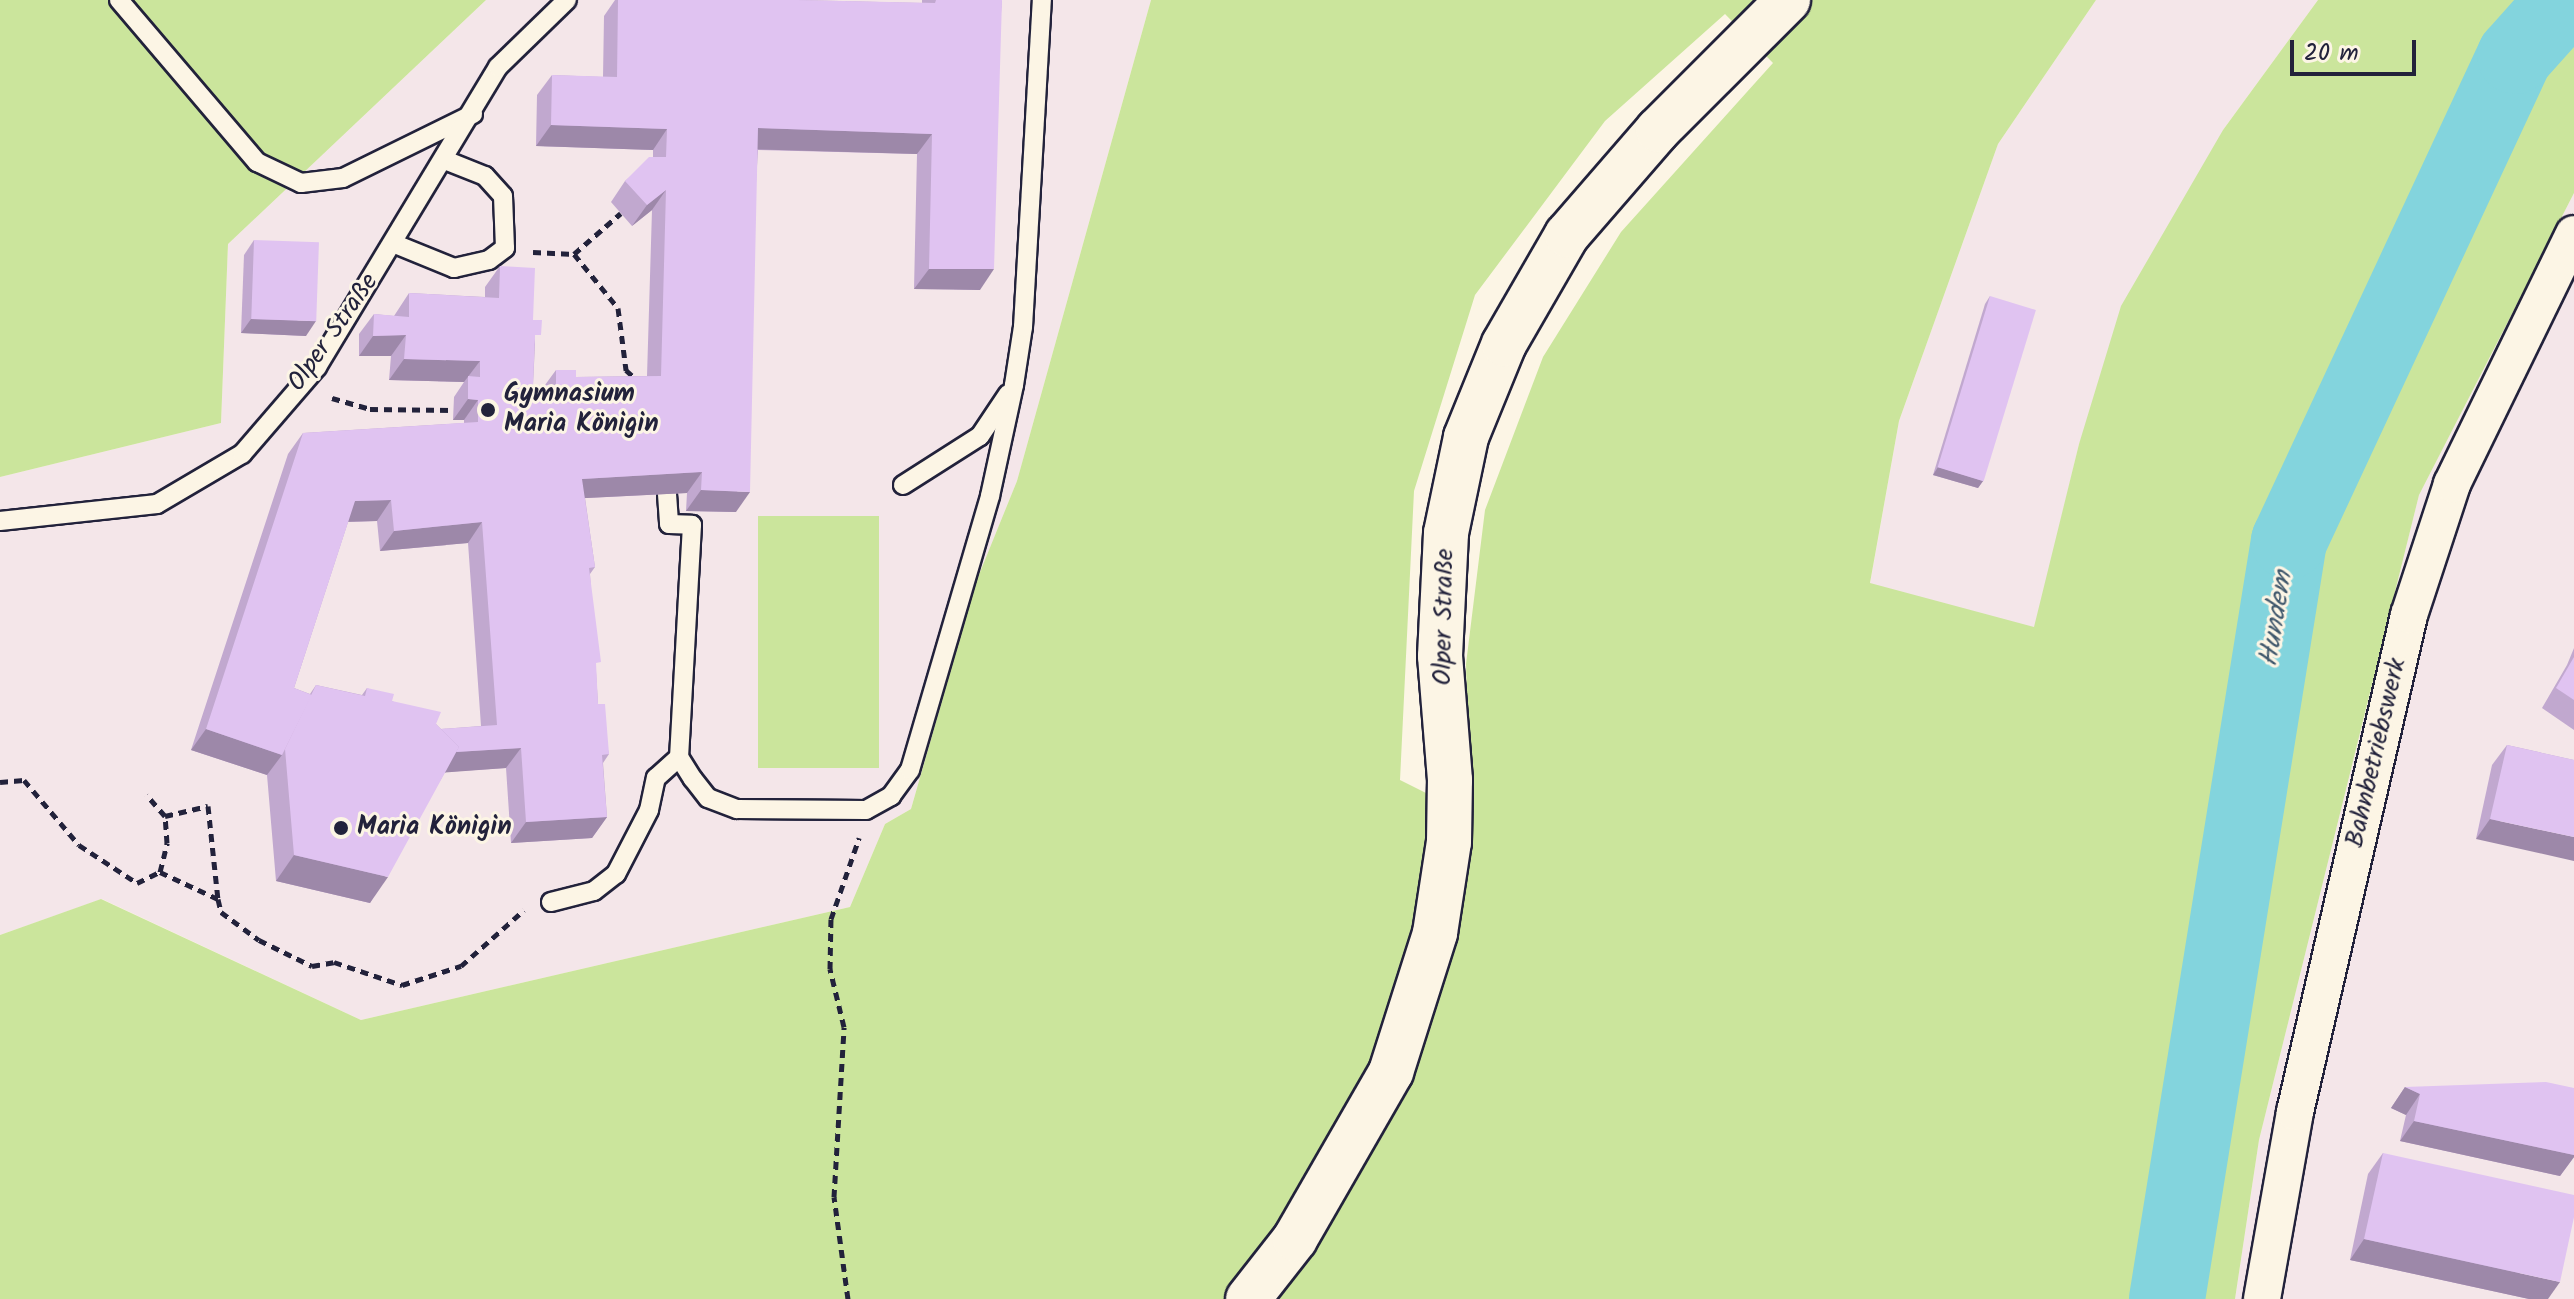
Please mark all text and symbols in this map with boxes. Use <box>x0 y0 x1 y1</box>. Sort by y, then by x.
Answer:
scale bar <box>2294 24 2420 74</box>
text: 20 m <box>2304 34 2359 73</box>
street label: Olper Straße <box>282 268 386 398</box>
place label: Gymnasium Maria Königin <box>504 379 659 440</box>
marker: Gymnasium Maria Königin <box>479 401 497 419</box>
street label: Olper Straße <box>1428 548 1462 686</box>
water label: Hundem <box>2253 569 2301 669</box>
street label: Bahnbetriebswerk <box>2340 655 2414 851</box>
place label: Maria Königin <box>357 812 512 844</box>
marker: Maria Königin <box>332 819 350 837</box>

